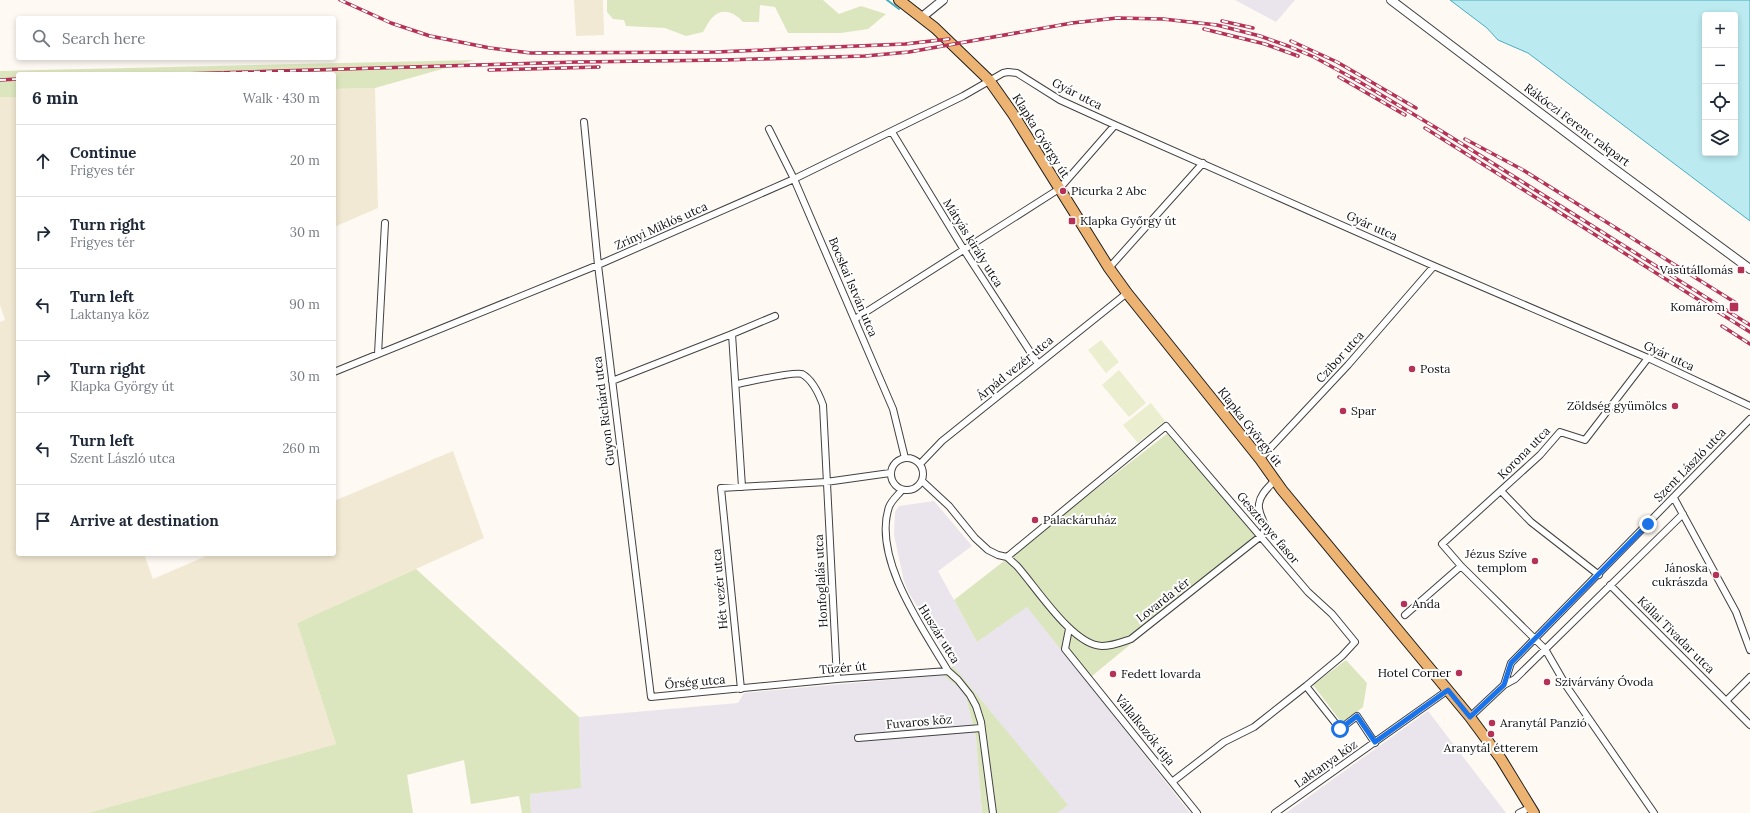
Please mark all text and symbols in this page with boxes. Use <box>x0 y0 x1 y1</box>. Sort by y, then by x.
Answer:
map controls <box>1702 12 1738 156</box>
button: + <box>1702 12 1738 48</box>
search box <box>16 16 336 60</box>
icon: search <box>30 27 52 49</box>
text: Search here <box>62 29 145 48</box>
button: − <box>1702 48 1738 84</box>
street label: Gyár utca <box>1050 75 1105 113</box>
street label: Rákóczi Ferenc rakpart <box>1521 80 1633 169</box>
button: locate <box>1702 84 1738 120</box>
text: 6 min <box>32 87 78 109</box>
text: Walk · 430 m <box>243 90 320 107</box>
street label: Klapka György út <box>1010 91 1073 181</box>
button: layers <box>1702 120 1738 156</box>
text: Continue <box>70 143 136 162</box>
icon: ahead <box>32 150 54 172</box>
text: 20 m <box>290 152 320 169</box>
text: Frigyes tér <box>70 162 135 179</box>
place label: Picurka 2 Abc <box>1071 183 1147 198</box>
marker: Picurka 2 Abc <box>1058 186 1068 196</box>
street label: Mátyás király utca <box>940 196 1007 290</box>
street label: Zrínyi Miklós utca <box>612 198 710 253</box>
street label: Gyár utca <box>1344 208 1400 243</box>
place label: Klapka Győrgy út <box>1080 213 1177 228</box>
text: Turn right <box>70 215 146 234</box>
marker: Klapka Győrgy út <box>1067 216 1077 226</box>
icon: right <box>32 222 54 244</box>
text: 30 m <box>290 224 320 241</box>
text: Frigyes tér <box>70 234 135 251</box>
street label: Bocskai István utca <box>826 235 881 339</box>
place label: Vasútállomás <box>1659 262 1733 277</box>
marker: Vasútállomás <box>1736 265 1746 275</box>
text: Turn left <box>70 287 134 306</box>
icon: left <box>32 294 54 316</box>
text: 90 m <box>289 296 320 313</box>
place label: Komárom <box>1670 299 1725 314</box>
marker: Komárom <box>1728 301 1740 313</box>
text: Laktanya köz <box>70 306 149 323</box>
street label: Czibor utca <box>1312 328 1367 386</box>
street label: Árpád vezér utca <box>973 332 1056 404</box>
street label: Gyár utca <box>1641 337 1697 374</box>
street label: Guyon Richárd utca <box>589 355 618 467</box>
text: Turn right <box>70 359 146 378</box>
place label: Posta <box>1420 361 1451 376</box>
marker: Posta <box>1407 364 1417 374</box>
icon: right <box>32 366 54 388</box>
text: 30 m <box>290 368 320 385</box>
text: Klapka György út <box>70 378 174 395</box>
street label: Klapka György út <box>1215 384 1286 470</box>
place label: Zöldség gyümölcs <box>1567 398 1667 413</box>
marker: Zöldség gyümölcs <box>1670 401 1680 411</box>
place label: Spar <box>1351 403 1377 418</box>
marker: Spar <box>1338 406 1348 416</box>
street label: Korona utca <box>1494 423 1553 482</box>
street label: Szent László utca <box>1650 424 1729 505</box>
text: Turn left <box>70 431 134 450</box>
icon: left <box>32 438 54 460</box>
text: 260 m <box>282 440 320 457</box>
text: Szent László utca <box>70 450 175 467</box>
street label: Gesztenye fasor <box>1234 489 1303 567</box>
icon: arrive <box>32 510 54 532</box>
text: Arrive at destination <box>70 511 219 530</box>
place label: Palackáruház <box>1043 512 1117 527</box>
marker: Palackáruház <box>1030 515 1040 525</box>
route end <box>1639 515 1657 533</box>
street label: Honfoglalás utca <box>811 534 830 628</box>
place label: Jézus Szíve templom <box>1464 546 1527 575</box>
street label: Hét vezér utca <box>708 548 731 630</box>
marker: Jézus Szíve templom <box>1530 556 1540 566</box>
place label: Jánoska cukrászda <box>1652 560 1708 589</box>
marker: Jánoska cukrászda <box>1711 570 1721 580</box>
street label: Lovarda tér <box>1133 573 1193 625</box>
street label: Kállai Tivadar utca <box>1635 593 1718 676</box>
place label: Anda <box>1411 596 1440 611</box>
marker: Anda <box>1399 599 1409 609</box>
street label: Huszár utca <box>915 601 964 666</box>
street label: Tüzér út <box>819 658 868 677</box>
place label: Hotel Corner <box>1378 665 1452 680</box>
place label: Fedett lovarda <box>1121 666 1201 681</box>
marker: Hotel Corner <box>1454 668 1464 678</box>
marker: Fedett lovarda <box>1108 669 1118 679</box>
street label: Őrség utca <box>664 671 726 692</box>
place label: Szivárvány Óvoda <box>1555 674 1653 689</box>
marker: Szivárvány Óvoda <box>1542 677 1552 687</box>
street label: Vállalkozók útja <box>1112 690 1179 768</box>
street label: Fuvaros köz <box>885 711 953 732</box>
place label: Aranytál Panzió <box>1499 715 1587 730</box>
marker: Aranytál Panzió <box>1487 718 1497 728</box>
route start <box>1331 720 1349 738</box>
marker: Aranytál étterem <box>1486 729 1496 739</box>
street label: Laktanya köz <box>1291 736 1360 791</box>
place label: Aranytál étterem <box>1443 740 1538 755</box>

